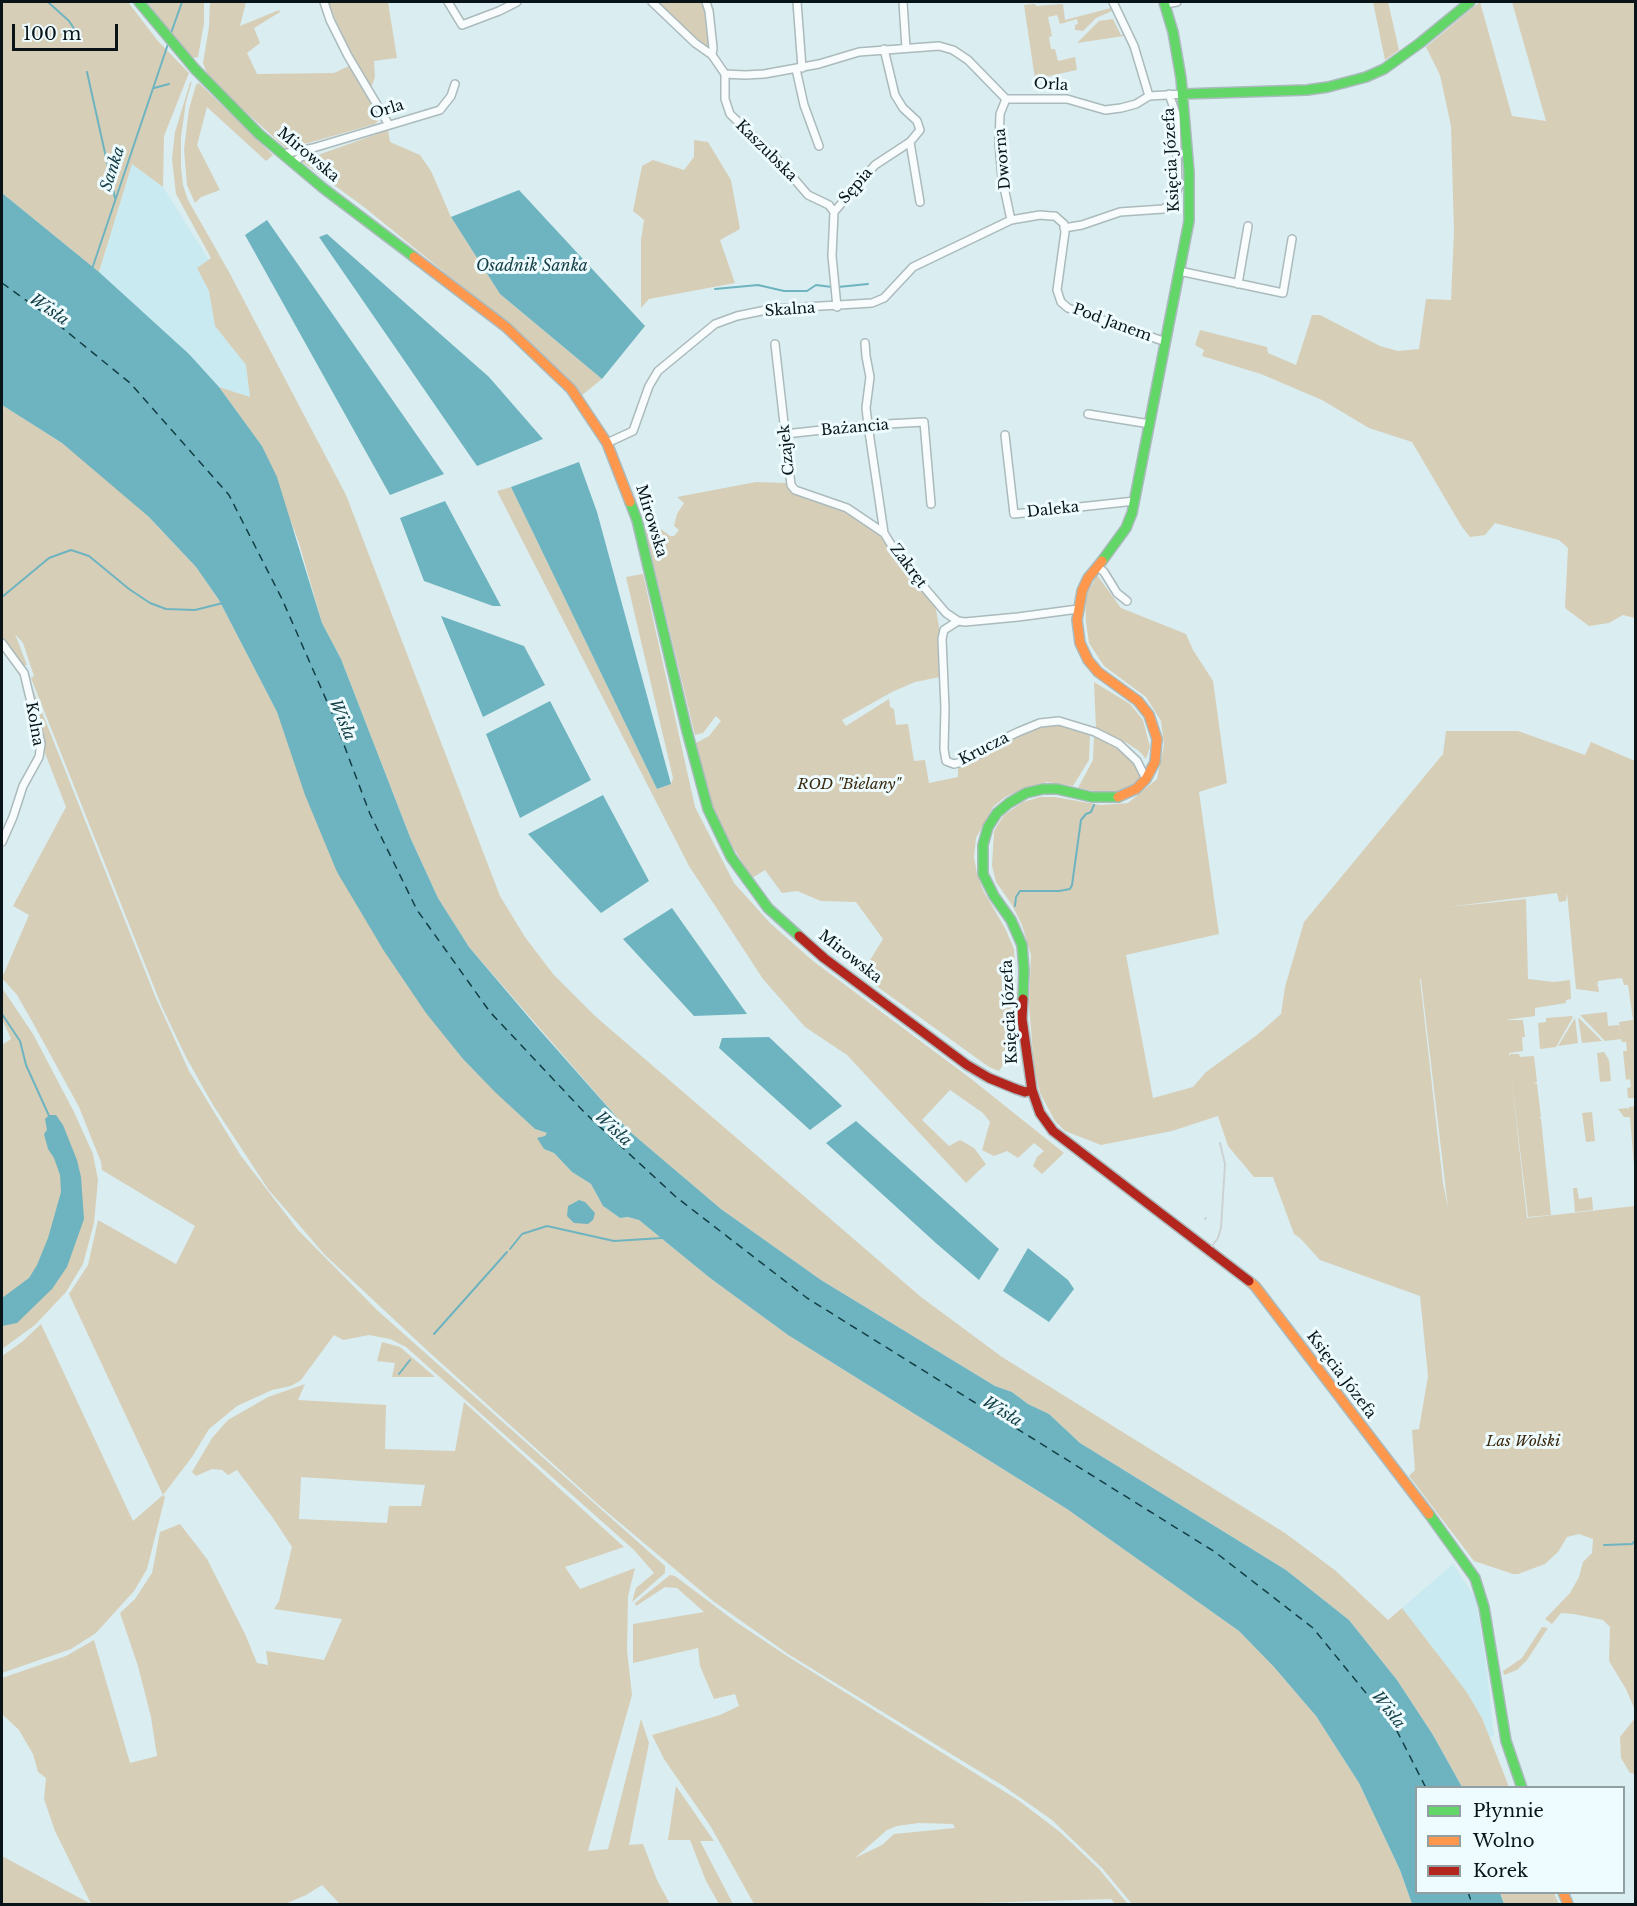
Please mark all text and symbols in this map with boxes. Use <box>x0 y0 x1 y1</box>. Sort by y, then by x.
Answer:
scale bar <box>15 12 122 50</box>
text: 100 m <box>23 23 81 45</box>
street label: Orla <box>1033 75 1069 95</box>
street label: Orla <box>368 96 406 124</box>
street label: Księcia Józefa <box>1160 107 1184 213</box>
street label: Kaszubska <box>732 117 800 185</box>
street label: Mirowska <box>273 124 343 186</box>
street label: Dworna <box>991 128 1015 190</box>
water label: Sanka <box>97 144 129 194</box>
street label: Sępia <box>835 164 877 208</box>
water label: Osadnik Sanka <box>476 256 588 276</box>
water label: Wisła <box>26 290 72 330</box>
street label: Skalna <box>764 299 816 321</box>
street label: Pod Janem <box>1070 300 1154 346</box>
street label: Bażancia <box>820 416 890 440</box>
street label: Czajek <box>775 424 799 476</box>
street label: Mirowska <box>631 483 671 559</box>
street label: Daleka <box>1026 498 1080 522</box>
street label: Zakręt <box>886 540 930 592</box>
water label: Wisła <box>325 697 359 743</box>
street label: Kolna <box>21 700 47 748</box>
street label: Krucza <box>956 729 1012 769</box>
park label: ROD "Bielany" <box>797 776 901 794</box>
street label: Mirowska <box>815 927 885 987</box>
street label: Księcia Józefa <box>998 959 1022 1065</box>
water label: Wisła <box>591 1107 635 1151</box>
street label: Księcia Józefa <box>1302 1328 1380 1422</box>
water label: Wisła <box>979 1393 1025 1431</box>
park label: Las Wolski <box>1486 1433 1560 1451</box>
water label: Wisła <box>1367 1687 1409 1733</box>
legend <box>1415 1786 1625 1894</box>
text: Płynnie <box>1473 1800 1544 1822</box>
text: Wolno <box>1473 1830 1535 1852</box>
text: Korek <box>1473 1860 1528 1882</box>

